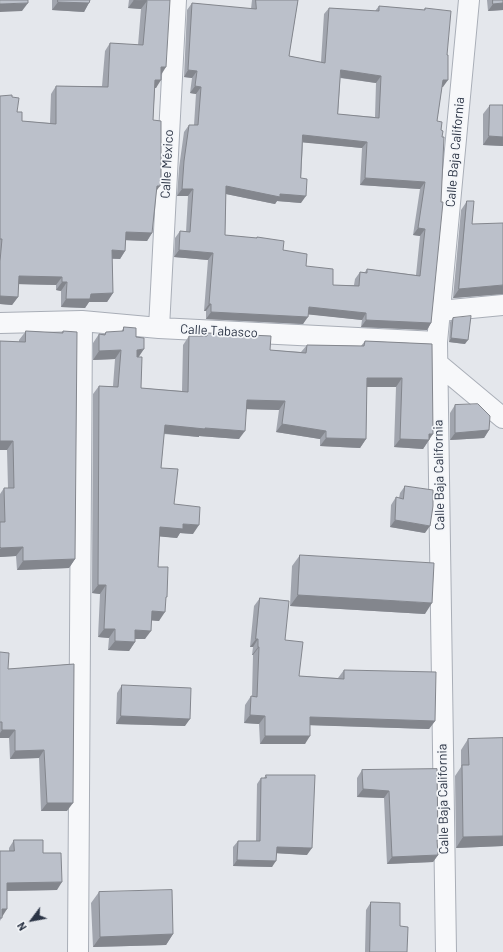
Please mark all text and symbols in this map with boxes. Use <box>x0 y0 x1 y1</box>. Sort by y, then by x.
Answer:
street label: Calle Baja California <box>442 96 468 208</box>
street label: Calle México <box>157 129 177 199</box>
street label: Calle Tabasco <box>180 321 258 341</box>
street label: Calle Baja California <box>430 420 448 530</box>
street label: Calle Baja California <box>434 744 452 854</box>
north arrow <box>12 900 52 940</box>
text: N <box>14 920 29 933</box>

